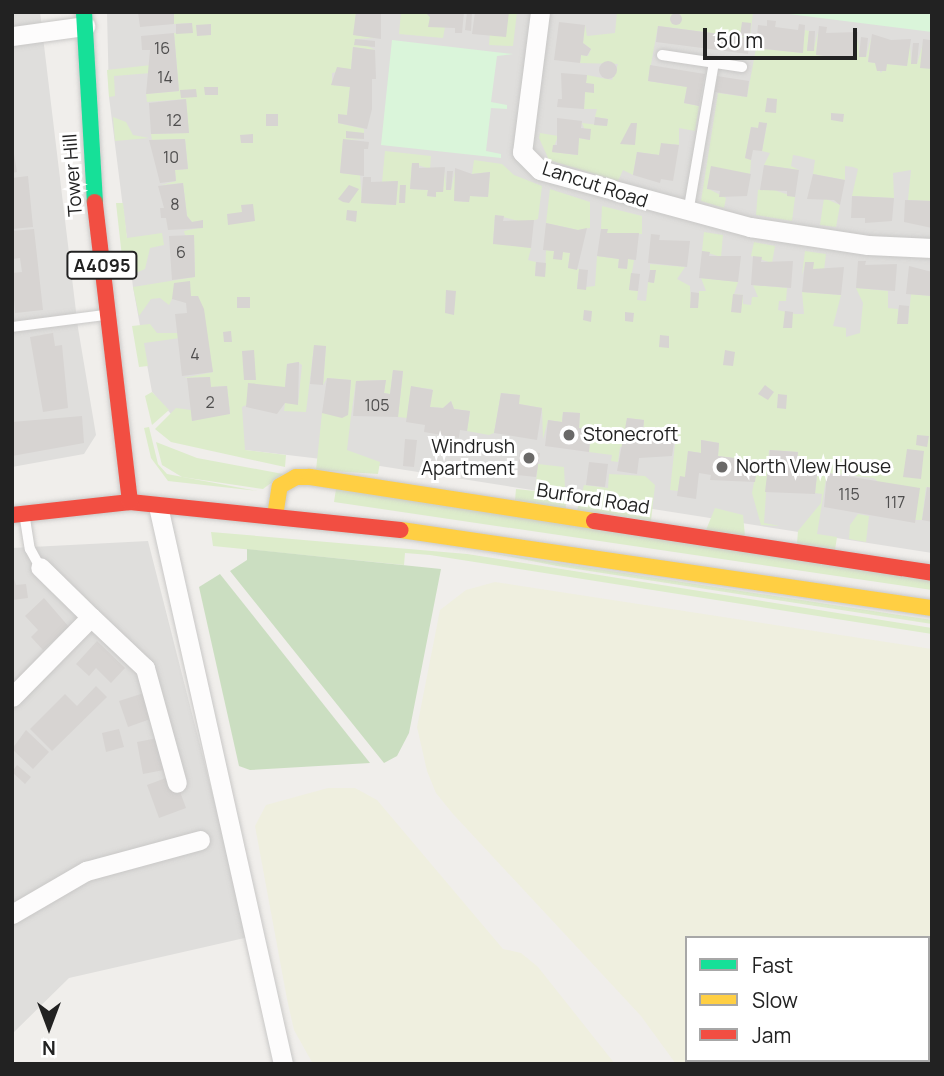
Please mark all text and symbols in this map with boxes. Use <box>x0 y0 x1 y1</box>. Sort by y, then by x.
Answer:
scale bar <box>706 14 860 58</box>
text: 50 m <box>716 26 763 54</box>
house number: 16 <box>154 38 170 58</box>
house number: 14 <box>157 67 173 87</box>
house number: 12 <box>166 110 182 130</box>
street label: Tower Hill <box>59 133 87 217</box>
house number: 10 <box>163 147 179 167</box>
street label: Lancut Road <box>539 157 651 213</box>
house number: 8 <box>170 194 180 214</box>
house number: 6 <box>176 242 186 262</box>
road number: A4095 <box>65 250 139 279</box>
house number: 4 <box>190 344 200 364</box>
house number: 2 <box>205 392 215 412</box>
house number: 105 <box>364 395 390 415</box>
place label: Stonecroft <box>583 424 678 446</box>
marker: Stonecroft <box>561 427 577 443</box>
place label: Windrush Apartment <box>421 436 515 480</box>
marker: Windrush Apartment <box>521 450 537 466</box>
place label: North Vlew House <box>736 456 891 478</box>
marker: North Vlew House <box>714 459 730 475</box>
street label: Burford Road <box>535 479 651 519</box>
house number: 115 <box>838 484 860 504</box>
house number: 117 <box>885 492 905 512</box>
legend <box>685 936 930 1062</box>
text: Fast <box>752 951 793 979</box>
text: Slow <box>752 986 798 1014</box>
north arrow <box>14 992 84 1062</box>
text: Jam <box>752 1021 791 1049</box>
text: N <box>42 1035 56 1061</box>

